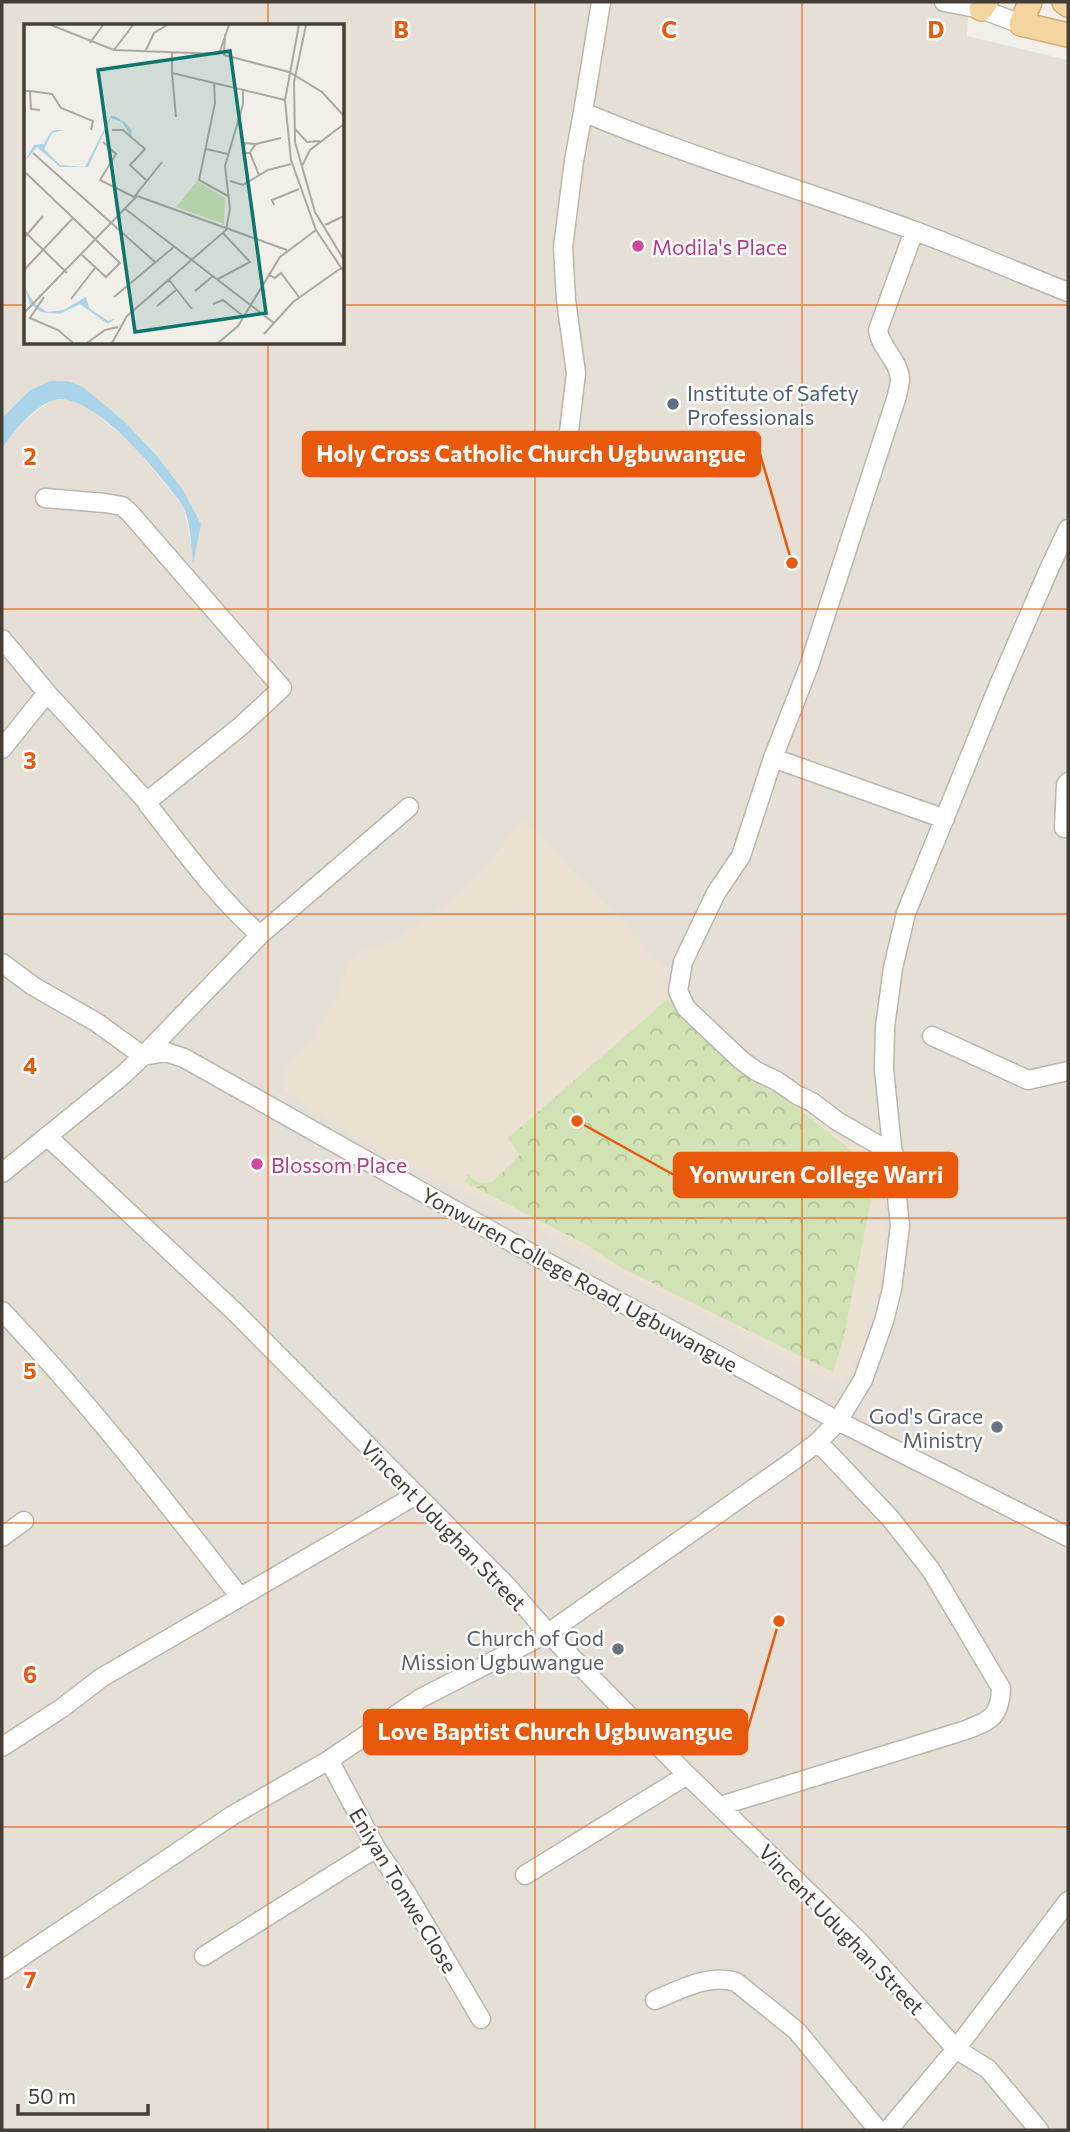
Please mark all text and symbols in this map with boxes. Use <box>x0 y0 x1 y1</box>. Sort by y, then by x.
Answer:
text: B <box>393 15 409 43</box>
text: C <box>661 15 677 43</box>
text: D <box>928 15 945 43</box>
inset map <box>24 24 345 345</box>
place label: Modila's Place <box>652 234 787 259</box>
marker: Modila's Place <box>630 238 646 254</box>
place label: Institute of Safety Professionals <box>687 380 859 429</box>
marker: Institute of Safety Professionals <box>665 396 681 412</box>
callout: Holy Cross Catholic Church Ugbuwangue <box>303 432 760 476</box>
text: Holy Cross Catholic Church Ugbuwangue <box>316 439 746 467</box>
text: 2 <box>23 442 37 470</box>
text: 3 <box>23 746 37 774</box>
text: 4 <box>23 1051 37 1079</box>
place label: Blossom Place <box>271 1152 407 1177</box>
callout: Yonwuren College Warri <box>674 1153 957 1197</box>
marker: Blossom Place <box>249 1156 265 1172</box>
text: Yonwuren College Warri <box>689 1160 943 1188</box>
street label: Yonwuren College Road, Ugbuwangue <box>418 1181 742 1377</box>
text: 5 <box>23 1356 37 1384</box>
place label: God's Grace Ministry <box>869 1403 983 1452</box>
marker: God's Grace Ministry <box>989 1419 1005 1435</box>
street label: Vincent Udughan Street <box>356 1435 532 1615</box>
place label: Church of God Mission Ugbuwangue <box>401 1625 604 1674</box>
marker: Church of God Mission Ugbuwangue <box>610 1641 626 1657</box>
text: 6 <box>23 1660 37 1688</box>
callout: Love Baptist Church Ugbuwangue <box>364 1710 747 1754</box>
text: Love Baptist Church Ugbuwangue <box>377 1717 733 1745</box>
street label: Eniyan Tonwe Close <box>345 1803 463 1977</box>
street label: Vincent Udughan Street <box>754 1839 930 2019</box>
text: 7 <box>24 1965 36 1993</box>
scale bar <box>18 2072 147 2116</box>
text: 50 m <box>28 2083 76 2108</box>

